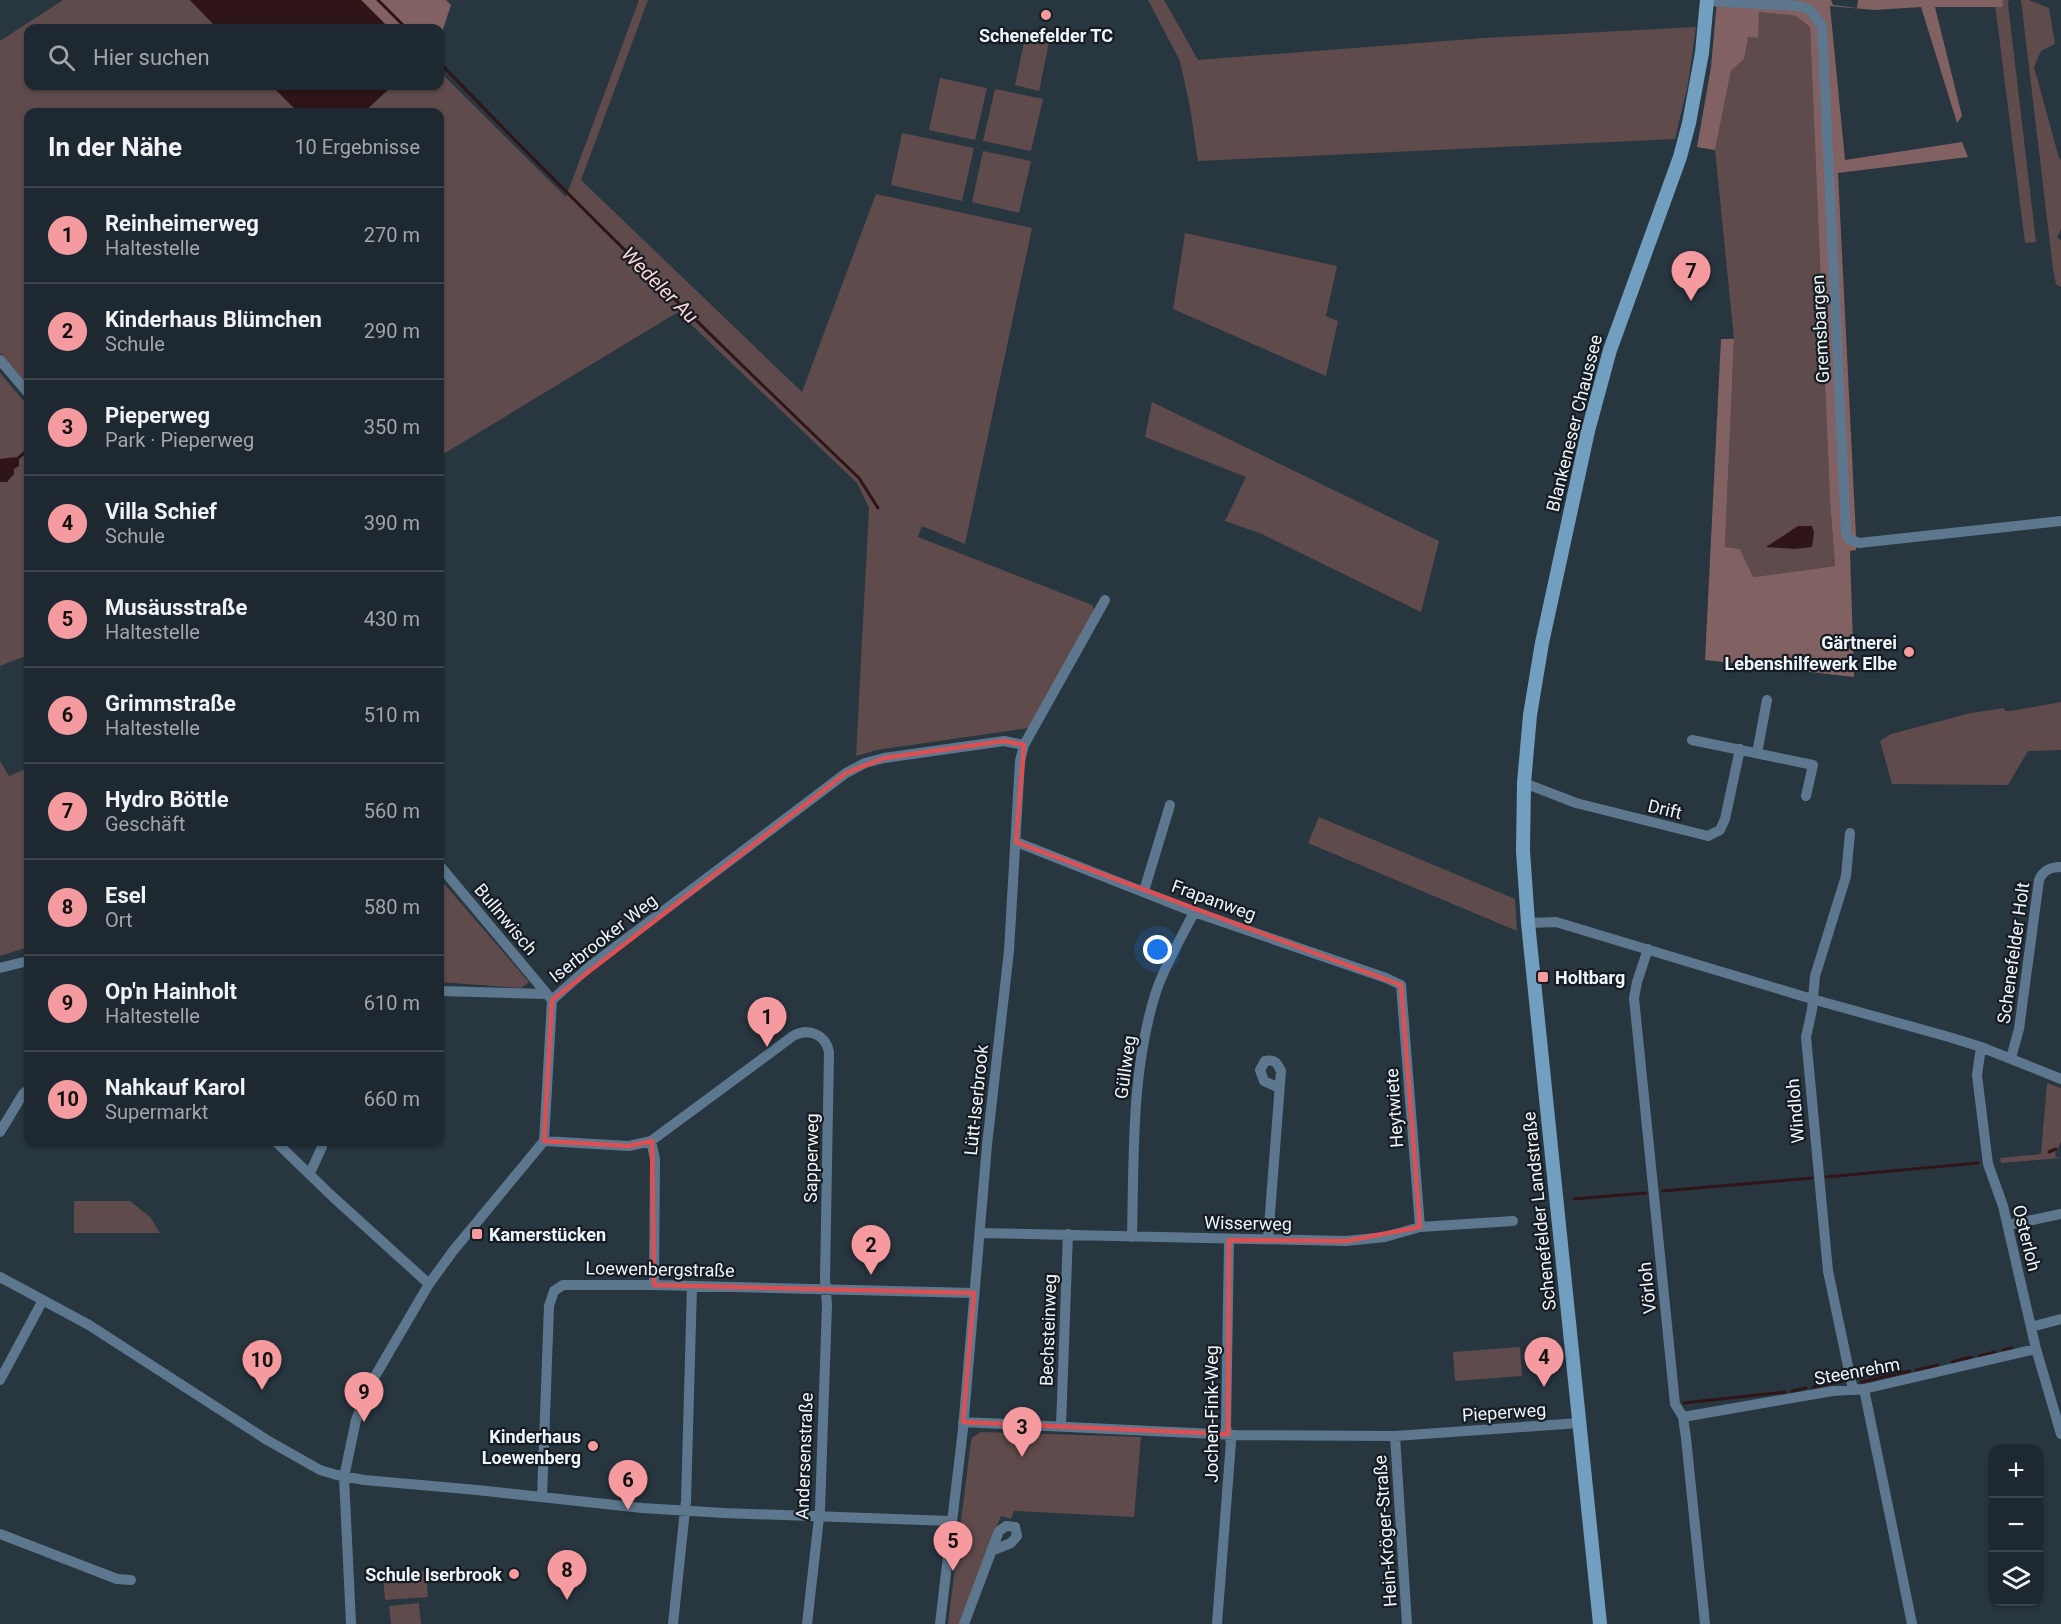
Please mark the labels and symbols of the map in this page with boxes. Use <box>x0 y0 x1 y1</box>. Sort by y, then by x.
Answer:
marker: Schenefelder TC <box>1039 8 1053 22</box>
place label: Schenefelder TC <box>979 25 1113 46</box>
water label: Wedeler Au <box>617 242 703 328</box>
pin: 7 <box>1672 252 1710 301</box>
street label: Gremsbargen <box>1807 274 1833 384</box>
street label: Blankeneser Chaussee <box>1542 332 1606 514</box>
place label: Gärtnerei Lebenshilfewerk Elbe <box>1724 632 1897 674</box>
marker: Gärtnerei Lebenshilfewerk Elbe <box>1902 645 1916 659</box>
street label: Drift <box>1646 795 1684 823</box>
street label: Frapanweg <box>1169 875 1259 925</box>
street label: Bullnwisch <box>470 879 542 959</box>
street label: Schenefelder Holt <box>1993 881 2033 1025</box>
street label: Iserbrooker Weg <box>545 889 661 987</box>
your location <box>1143 935 1172 964</box>
place label: Holtbarg <box>1555 967 1625 988</box>
marker: Holtbarg <box>1536 970 1550 984</box>
pin: 1 <box>748 998 786 1047</box>
street label: Güllweg <box>1110 1034 1140 1100</box>
street label: Lütt-Iserbrook <box>960 1043 992 1157</box>
street label: Heytwiete <box>1381 1068 1407 1148</box>
street label: Windloh <box>1782 1078 1808 1144</box>
street label: Schenefelder Landstraße <box>1518 1111 1560 1311</box>
street label: Sapperweg <box>800 1113 822 1203</box>
street label: Osterloh <box>2009 1203 2045 1273</box>
street label: Wisserweg <box>1204 1212 1292 1234</box>
place label: Kamerstücken <box>489 1224 606 1245</box>
pin: 2 <box>852 1226 890 1275</box>
marker: Kamerstücken <box>470 1227 484 1241</box>
street label: Loewenbergstraße <box>585 1257 735 1281</box>
street label: Vörloh <box>1634 1261 1660 1315</box>
street label: Bechsteinweg <box>1036 1274 1060 1386</box>
pin: 4 <box>1524 1338 1564 1387</box>
pin: 10 <box>242 1340 282 1390</box>
street label: Jochen-Fink-Weg <box>1201 1345 1222 1483</box>
street label: Steenrehm <box>1812 1353 1902 1389</box>
pin: 9 <box>344 1372 384 1422</box>
street label: Andersenstraße <box>791 1392 817 1520</box>
street label: Pieperweg <box>1461 1399 1547 1425</box>
pin: 3 <box>1002 1408 1042 1457</box>
place label: Kinderhaus Loewenberg <box>482 1426 581 1468</box>
marker: Kinderhaus Loewenberg <box>586 1439 600 1453</box>
street label: Hein-Kröger-Straße <box>1369 1454 1401 1608</box>
pin: 6 <box>608 1460 648 1510</box>
pin: 5 <box>934 1522 972 1571</box>
pin: 8 <box>548 1550 586 1600</box>
place label: Schule Iserbrook <box>365 1564 502 1585</box>
marker: Schule Iserbrook <box>507 1567 521 1581</box>

